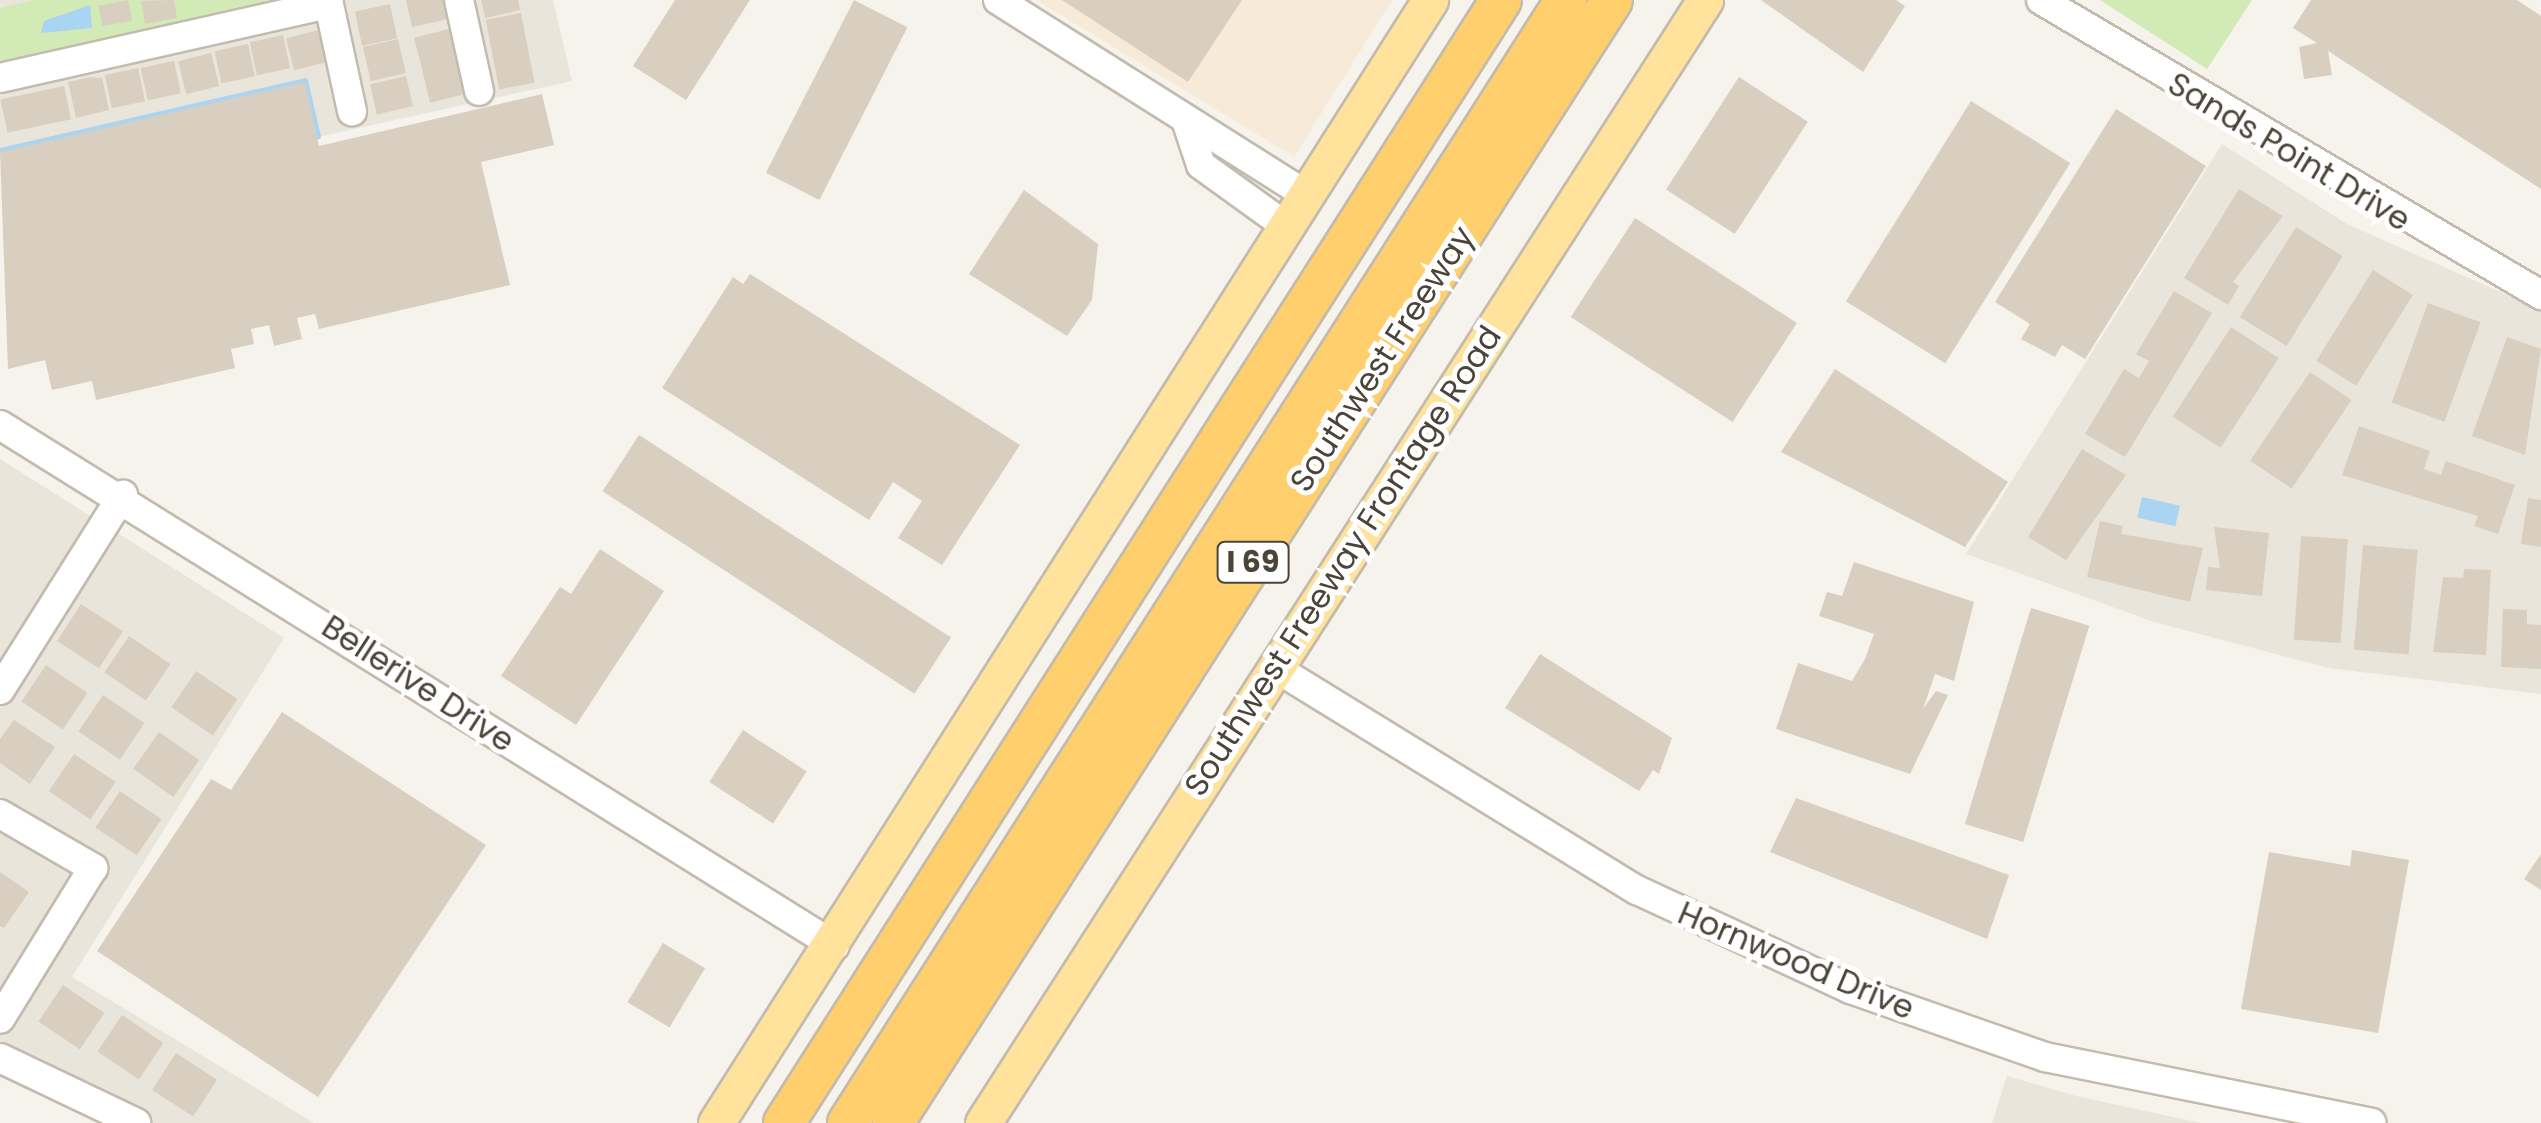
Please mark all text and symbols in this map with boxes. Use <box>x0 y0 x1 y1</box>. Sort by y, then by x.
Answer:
street label: Sands Point Drive <box>2161 65 2417 239</box>
street label: Southwest Freeway <box>1282 219 1482 499</box>
street label: Southwest Freeway Frontage Road <box>1176 319 1510 803</box>
road number: I 69 <box>1216 537 1290 587</box>
street label: Bellerive Drive <box>315 608 521 760</box>
street label: Hornwood Drive <box>1672 894 1920 1028</box>

